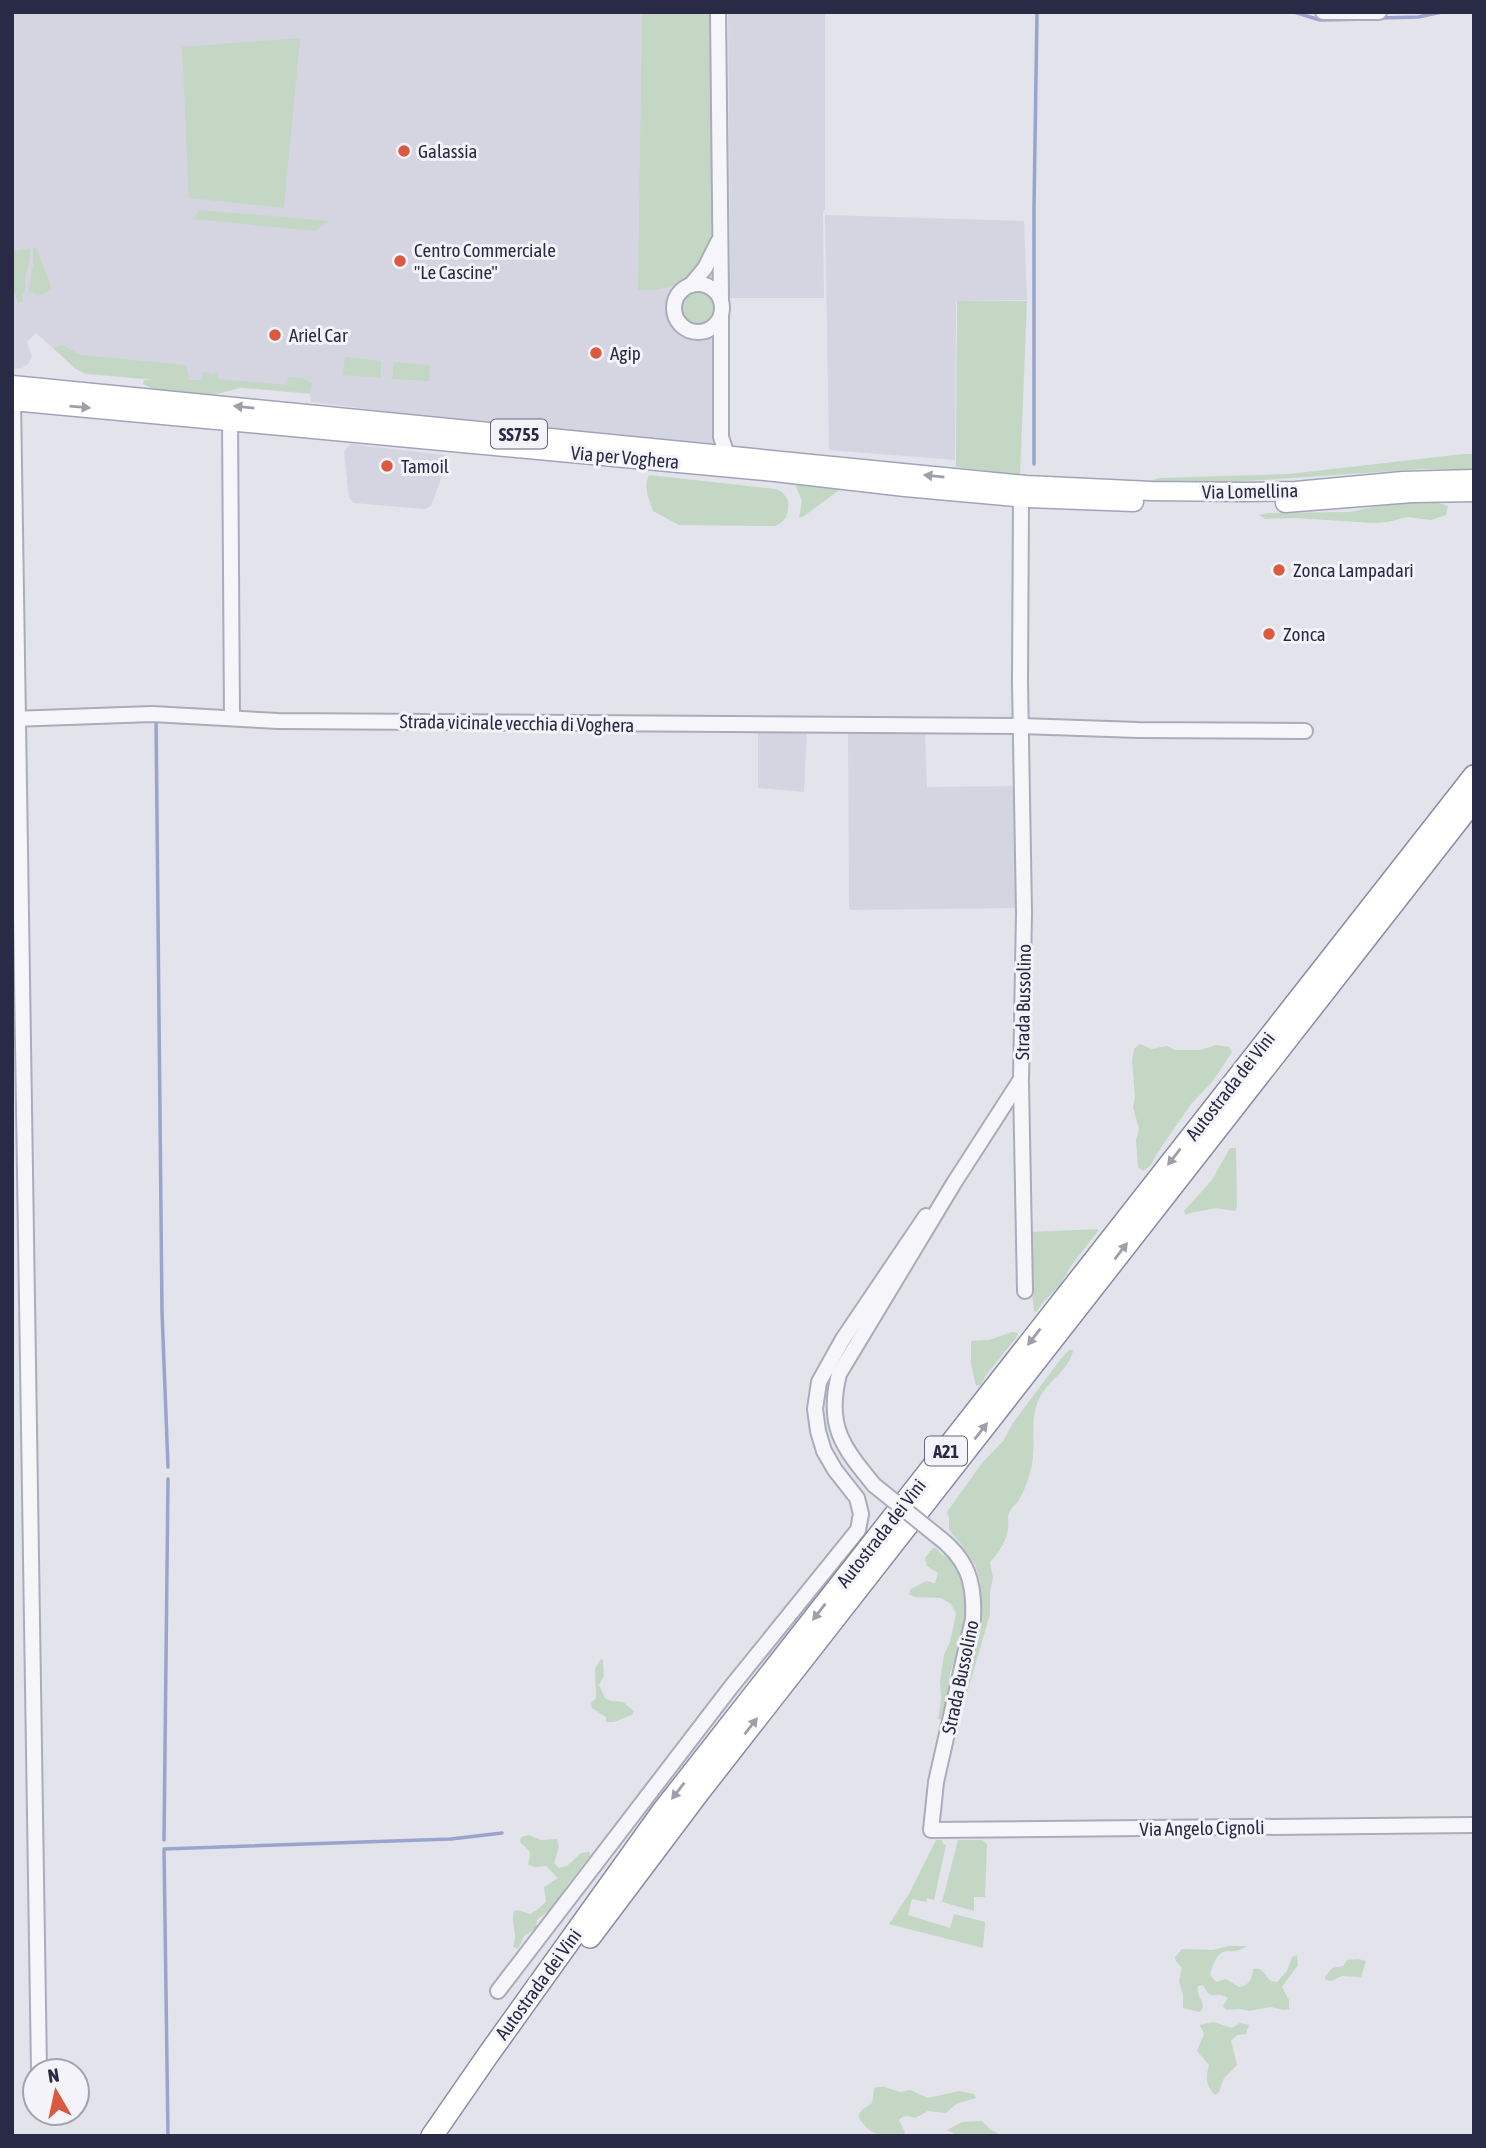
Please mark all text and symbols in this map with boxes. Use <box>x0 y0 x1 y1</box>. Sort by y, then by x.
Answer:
place label: Galassia <box>418 140 477 162</box>
marker: Galassia <box>396 143 412 159</box>
place label: Centro Commerciale "Le Cascine" <box>414 239 556 283</box>
marker: Centro Commerciale "Le Cascine" <box>392 253 408 269</box>
place label: Ariel Car <box>289 324 348 346</box>
marker: Ariel Car <box>267 327 283 343</box>
place label: Agip <box>610 342 641 364</box>
marker: Agip <box>588 345 604 361</box>
one-way arrow <box>233 401 255 412</box>
one-way arrow <box>69 402 91 413</box>
road number: SS755 <box>491 420 547 448</box>
street label: Via per Voghera <box>570 441 680 473</box>
place label: Tamoil <box>401 455 449 477</box>
marker: Tamoil <box>379 458 395 474</box>
one-way arrow <box>923 470 945 481</box>
street label: Via Lomellina <box>1202 479 1298 503</box>
place label: Zonca Lampadari <box>1293 559 1414 581</box>
marker: Zonca Lampadari <box>1271 562 1287 578</box>
place label: Zonca <box>1283 623 1326 645</box>
marker: Zonca <box>1261 626 1277 642</box>
street label: Strada vicinale vecchia di Voghera <box>399 710 635 736</box>
street label: Strada Bussolino <box>1011 944 1035 1060</box>
street label: Autostrada dei Vini <box>1181 1028 1279 1144</box>
one-way arrow <box>1167 1148 1182 1166</box>
one-way arrow <box>1114 1243 1129 1261</box>
one-way arrow <box>1027 1327 1042 1345</box>
one-way arrow <box>974 1422 989 1440</box>
road number: A21 <box>925 1436 967 1466</box>
street label: Autostrada dei Vini <box>832 1475 930 1591</box>
one-way arrow <box>811 1603 826 1621</box>
street label: Strada Bussolino <box>937 1618 983 1736</box>
one-way arrow <box>743 1717 758 1735</box>
one-way arrow <box>671 1782 686 1800</box>
street label: Via Angelo Cignoli <box>1139 1816 1265 1840</box>
street label: Autostrada dei Vini <box>491 1924 585 2044</box>
north arrow <box>21 2057 91 2127</box>
text: N <box>46 2063 61 2087</box>

